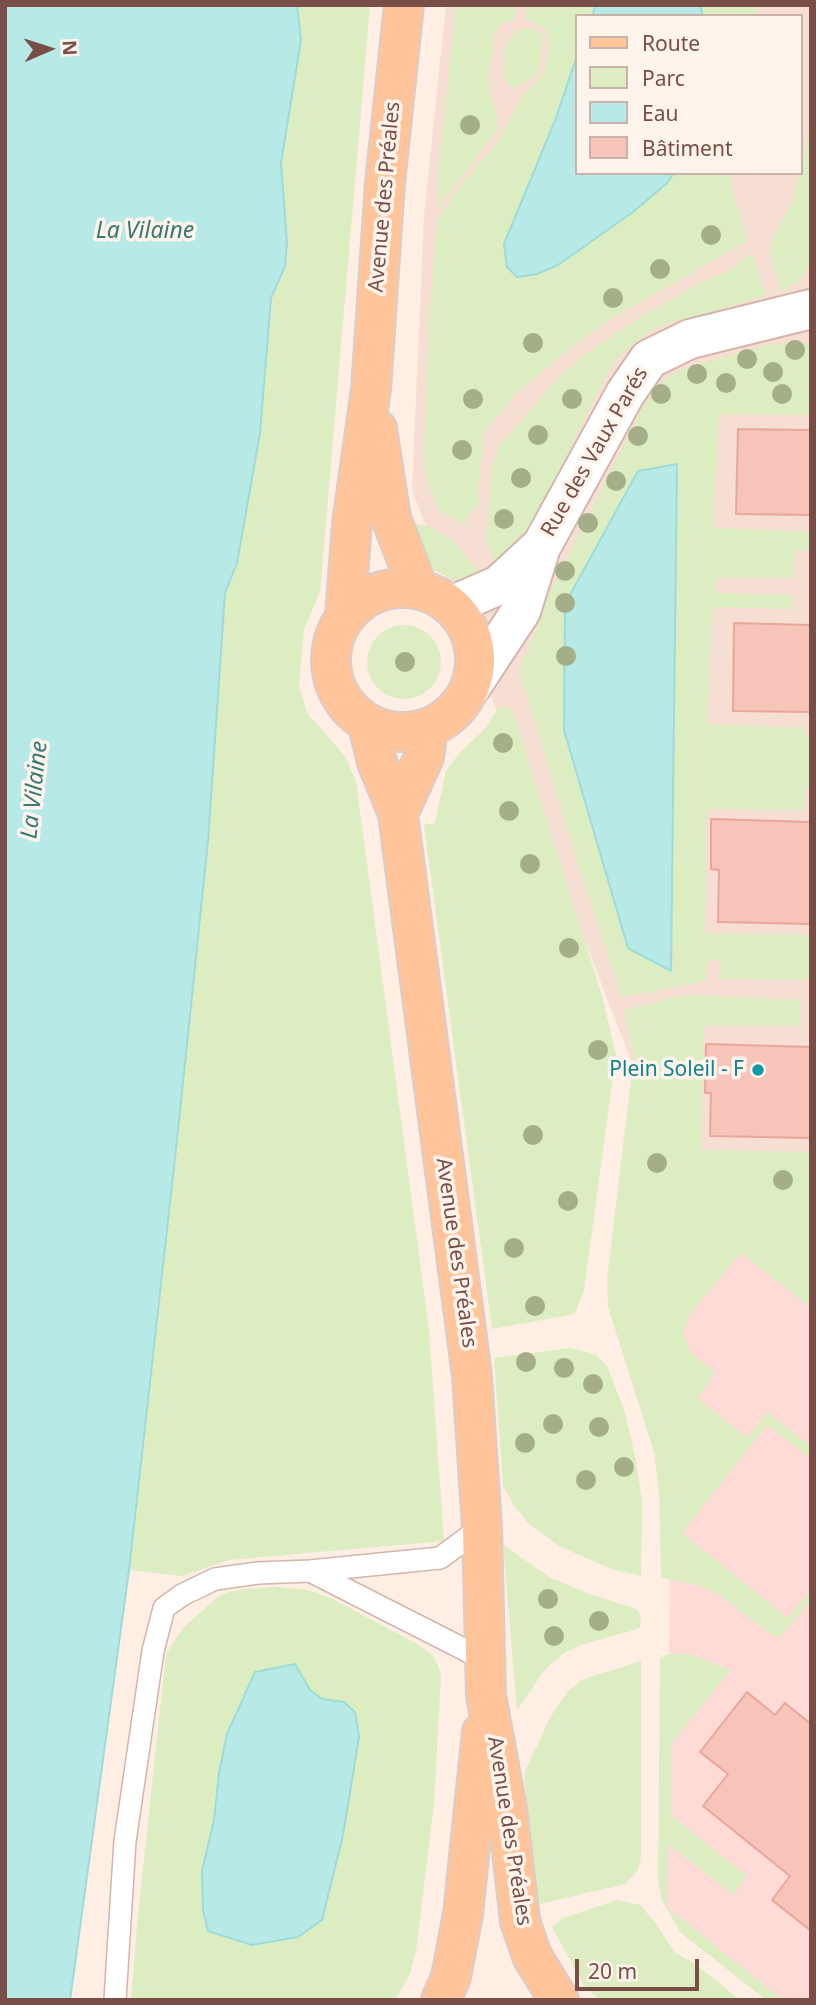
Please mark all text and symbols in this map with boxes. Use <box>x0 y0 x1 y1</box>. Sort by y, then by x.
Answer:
north arrow <box>14 14 84 84</box>
legend <box>574 14 802 175</box>
text: Route <box>642 29 700 57</box>
text: N <box>57 39 83 56</box>
text: Parc <box>642 64 685 92</box>
text: Eau <box>642 99 678 127</box>
street label: Avenue des Préales <box>364 101 406 293</box>
text: Bâtiment <box>642 134 732 162</box>
water label: La Vilaine <box>96 217 194 245</box>
street label: Rue des Vaux Parés <box>536 363 654 541</box>
water label: La Vilaine <box>16 740 54 840</box>
place label: Plein Soleil - F <box>609 1057 744 1083</box>
marker: Plein Soleil - F <box>750 1062 766 1078</box>
street label: Avenue des Préales <box>430 1156 482 1350</box>
street label: Avenue des Préales <box>482 1735 536 1927</box>
scale bar <box>578 1946 702 1990</box>
text: 20 m <box>588 1957 637 1985</box>

